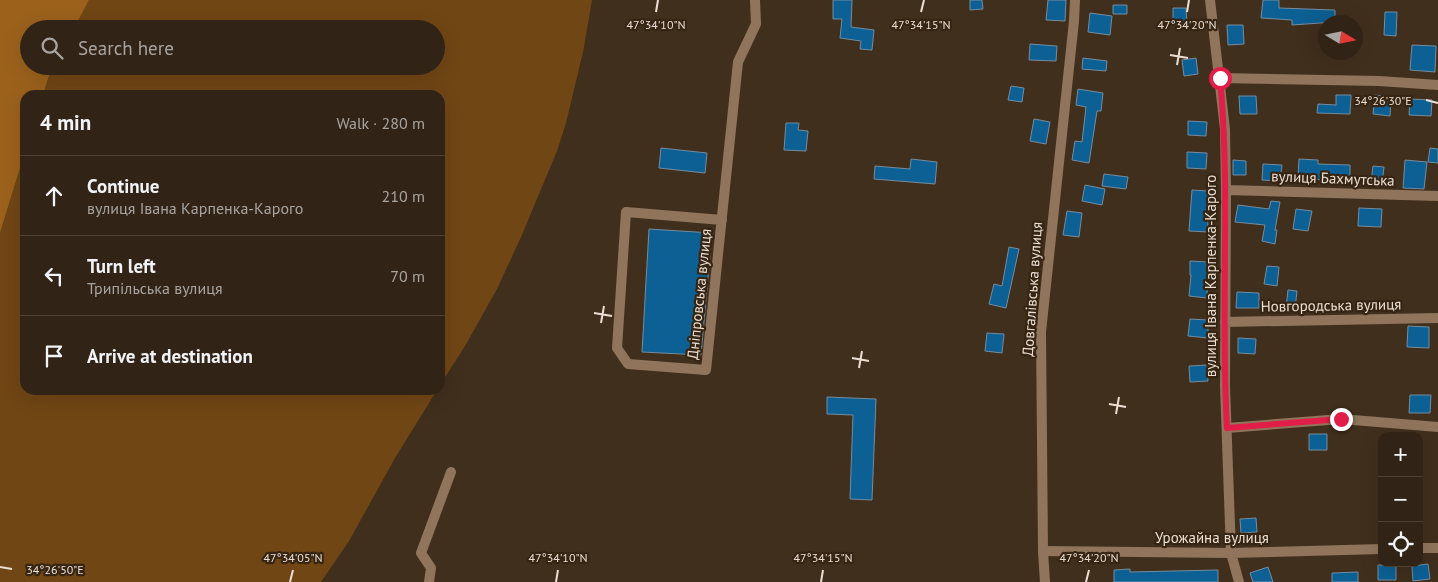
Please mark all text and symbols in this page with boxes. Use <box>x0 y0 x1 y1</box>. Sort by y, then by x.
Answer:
north arrow <box>1318 15 1363 60</box>
text: 47°34'10"N <box>626 17 686 32</box>
text: 47°34'15"N <box>891 17 951 32</box>
text: 47°34'20"N <box>1157 17 1217 32</box>
search box <box>20 20 445 75</box>
icon: search <box>38 34 66 62</box>
text: Search here <box>78 36 174 60</box>
route start <box>1209 67 1232 90</box>
text: 34°26'30"E <box>1354 93 1412 108</box>
text: 4 min <box>40 109 91 136</box>
text: Walk · 280 m <box>336 113 425 133</box>
street label: вулиця Бахмутська <box>1271 166 1395 190</box>
text: Continue <box>87 174 159 198</box>
street label: вулиця Івана Карпенка-Карого <box>1201 175 1220 377</box>
icon: ahead <box>40 182 68 210</box>
text: 210 m <box>382 186 425 206</box>
text: вулиця Івана Карпенка-Карого <box>87 198 303 218</box>
street label: Довгалівська вулиця <box>1018 221 1046 357</box>
street label: Дніпровська вулиця <box>683 228 715 360</box>
text: Turn left <box>87 254 156 278</box>
icon: left <box>40 262 68 290</box>
text: 70 m <box>390 266 425 286</box>
text: Трипільська вулиця <box>87 278 223 298</box>
street label: Новгородська вулиця <box>1260 294 1402 316</box>
icon: arrive <box>40 342 68 370</box>
text: Arrive at destination <box>87 344 253 368</box>
route end <box>1330 408 1353 431</box>
map controls <box>1378 432 1423 567</box>
button: + <box>1378 432 1423 477</box>
button: − <box>1378 477 1423 522</box>
button: locate <box>1378 522 1423 567</box>
street label: Урожайна вулиця <box>1155 528 1269 547</box>
text: 47°34'05"N <box>263 550 323 565</box>
text: 47°34'10"N <box>528 550 588 565</box>
text: 47°34'15"N <box>793 550 853 565</box>
text: 47°34'20"N <box>1059 550 1119 565</box>
text: 34°26'50"E <box>26 562 84 577</box>

